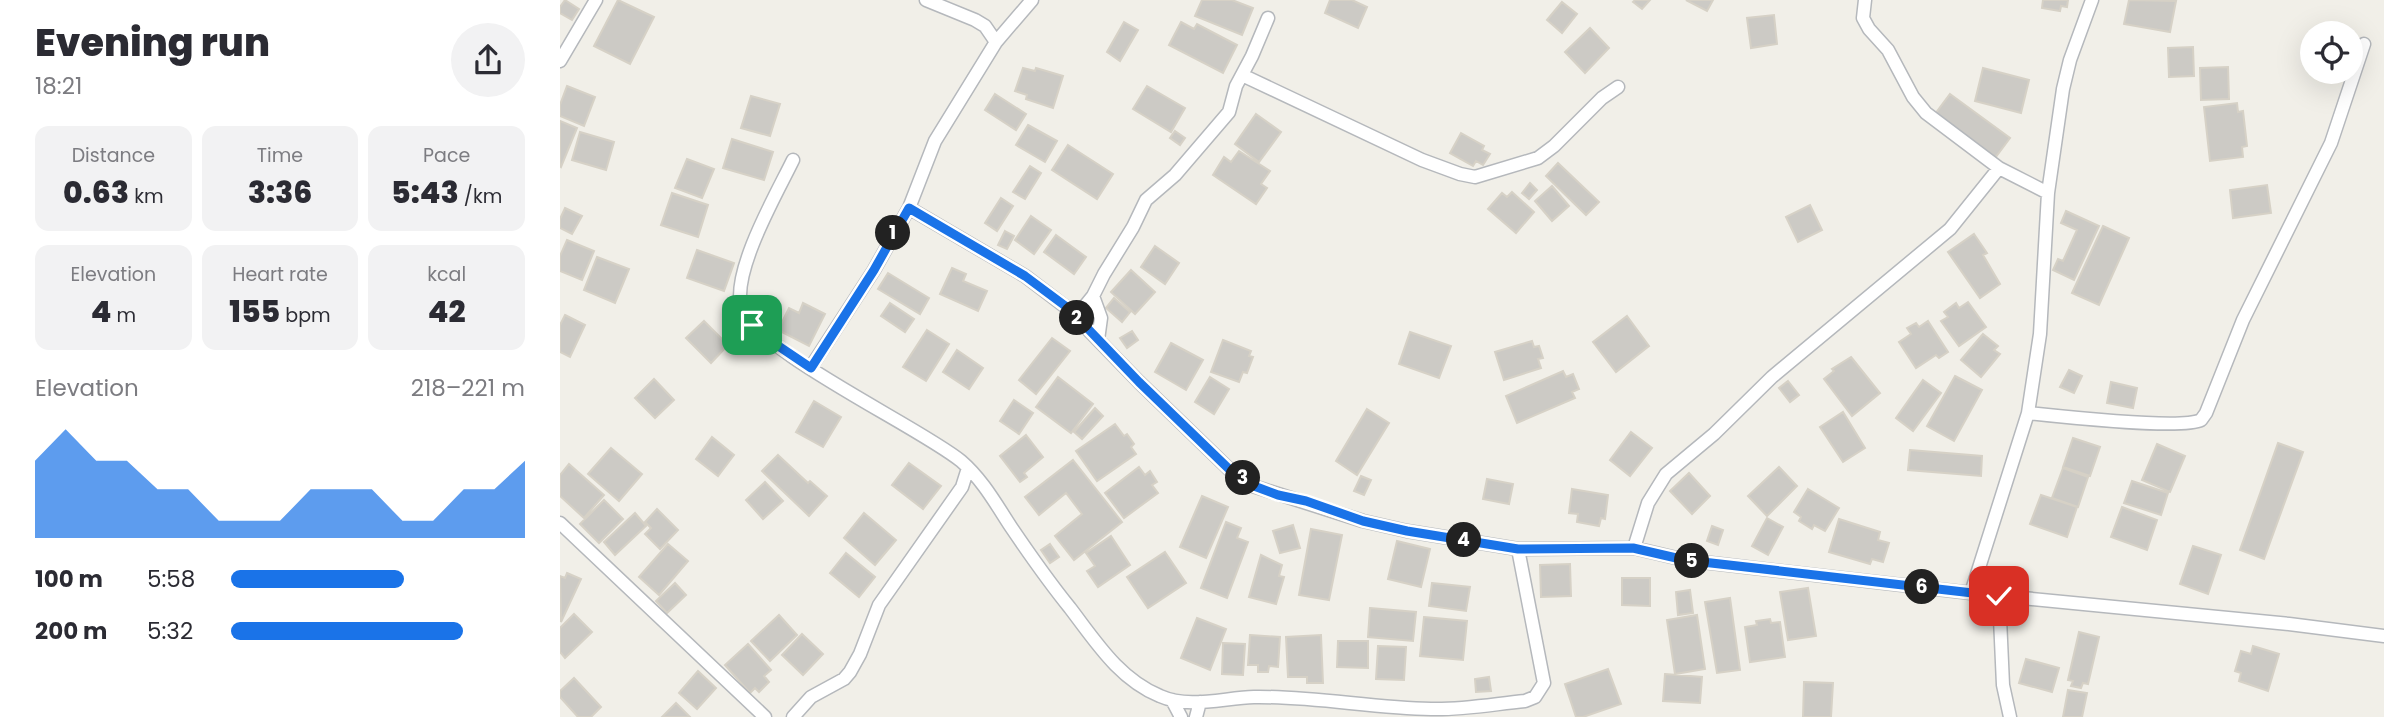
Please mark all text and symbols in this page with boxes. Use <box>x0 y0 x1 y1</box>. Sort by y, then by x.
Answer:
text: Evening run <box>35 16 270 69</box>
map controls <box>2300 21 2363 84</box>
button: locate <box>2300 21 2363 84</box>
button: share <box>451 23 525 97</box>
text: 18:21 <box>35 70 82 102</box>
text: Distance <box>72 142 155 169</box>
text: Time <box>257 142 303 169</box>
text: Pace <box>423 142 470 169</box>
text: 0.63 <box>63 171 129 214</box>
text: 3:36 <box>248 171 312 214</box>
text: 5:43 <box>391 171 459 214</box>
text: km <box>129 183 164 210</box>
text: /km <box>459 183 502 210</box>
pin: 1 <box>876 216 910 250</box>
text: 1 <box>889 219 896 246</box>
text: Elevation <box>71 261 156 288</box>
text: Heart rate <box>232 261 328 288</box>
text: kcal <box>427 261 466 288</box>
text: 4 <box>91 290 111 333</box>
text: 155 <box>229 290 280 333</box>
text: 42 <box>428 290 466 333</box>
pin <box>722 295 782 355</box>
pin: 2 <box>1060 300 1094 336</box>
text: m <box>111 302 136 329</box>
text: bpm <box>280 302 331 329</box>
text: 2 <box>1071 304 1082 331</box>
icon: arrive <box>733 306 771 344</box>
text: Elevation <box>35 372 139 404</box>
text: 218–221 m <box>411 372 525 404</box>
pin: 3 <box>1226 461 1260 496</box>
text: 3 <box>1237 464 1248 491</box>
pin: 4 <box>1446 522 1482 558</box>
text: 4 <box>1457 526 1470 553</box>
pin: 5 <box>1674 544 1710 578</box>
text: 5 <box>1685 547 1698 574</box>
text: 100 m <box>35 563 103 595</box>
text: 5:58 <box>147 563 195 595</box>
pin <box>1969 566 2029 626</box>
pin: 6 <box>1904 570 1940 604</box>
text: 6 <box>1915 573 1928 600</box>
icon: check <box>1980 577 2018 615</box>
text: 200 m <box>35 615 107 647</box>
text: 5:32 <box>147 615 193 647</box>

